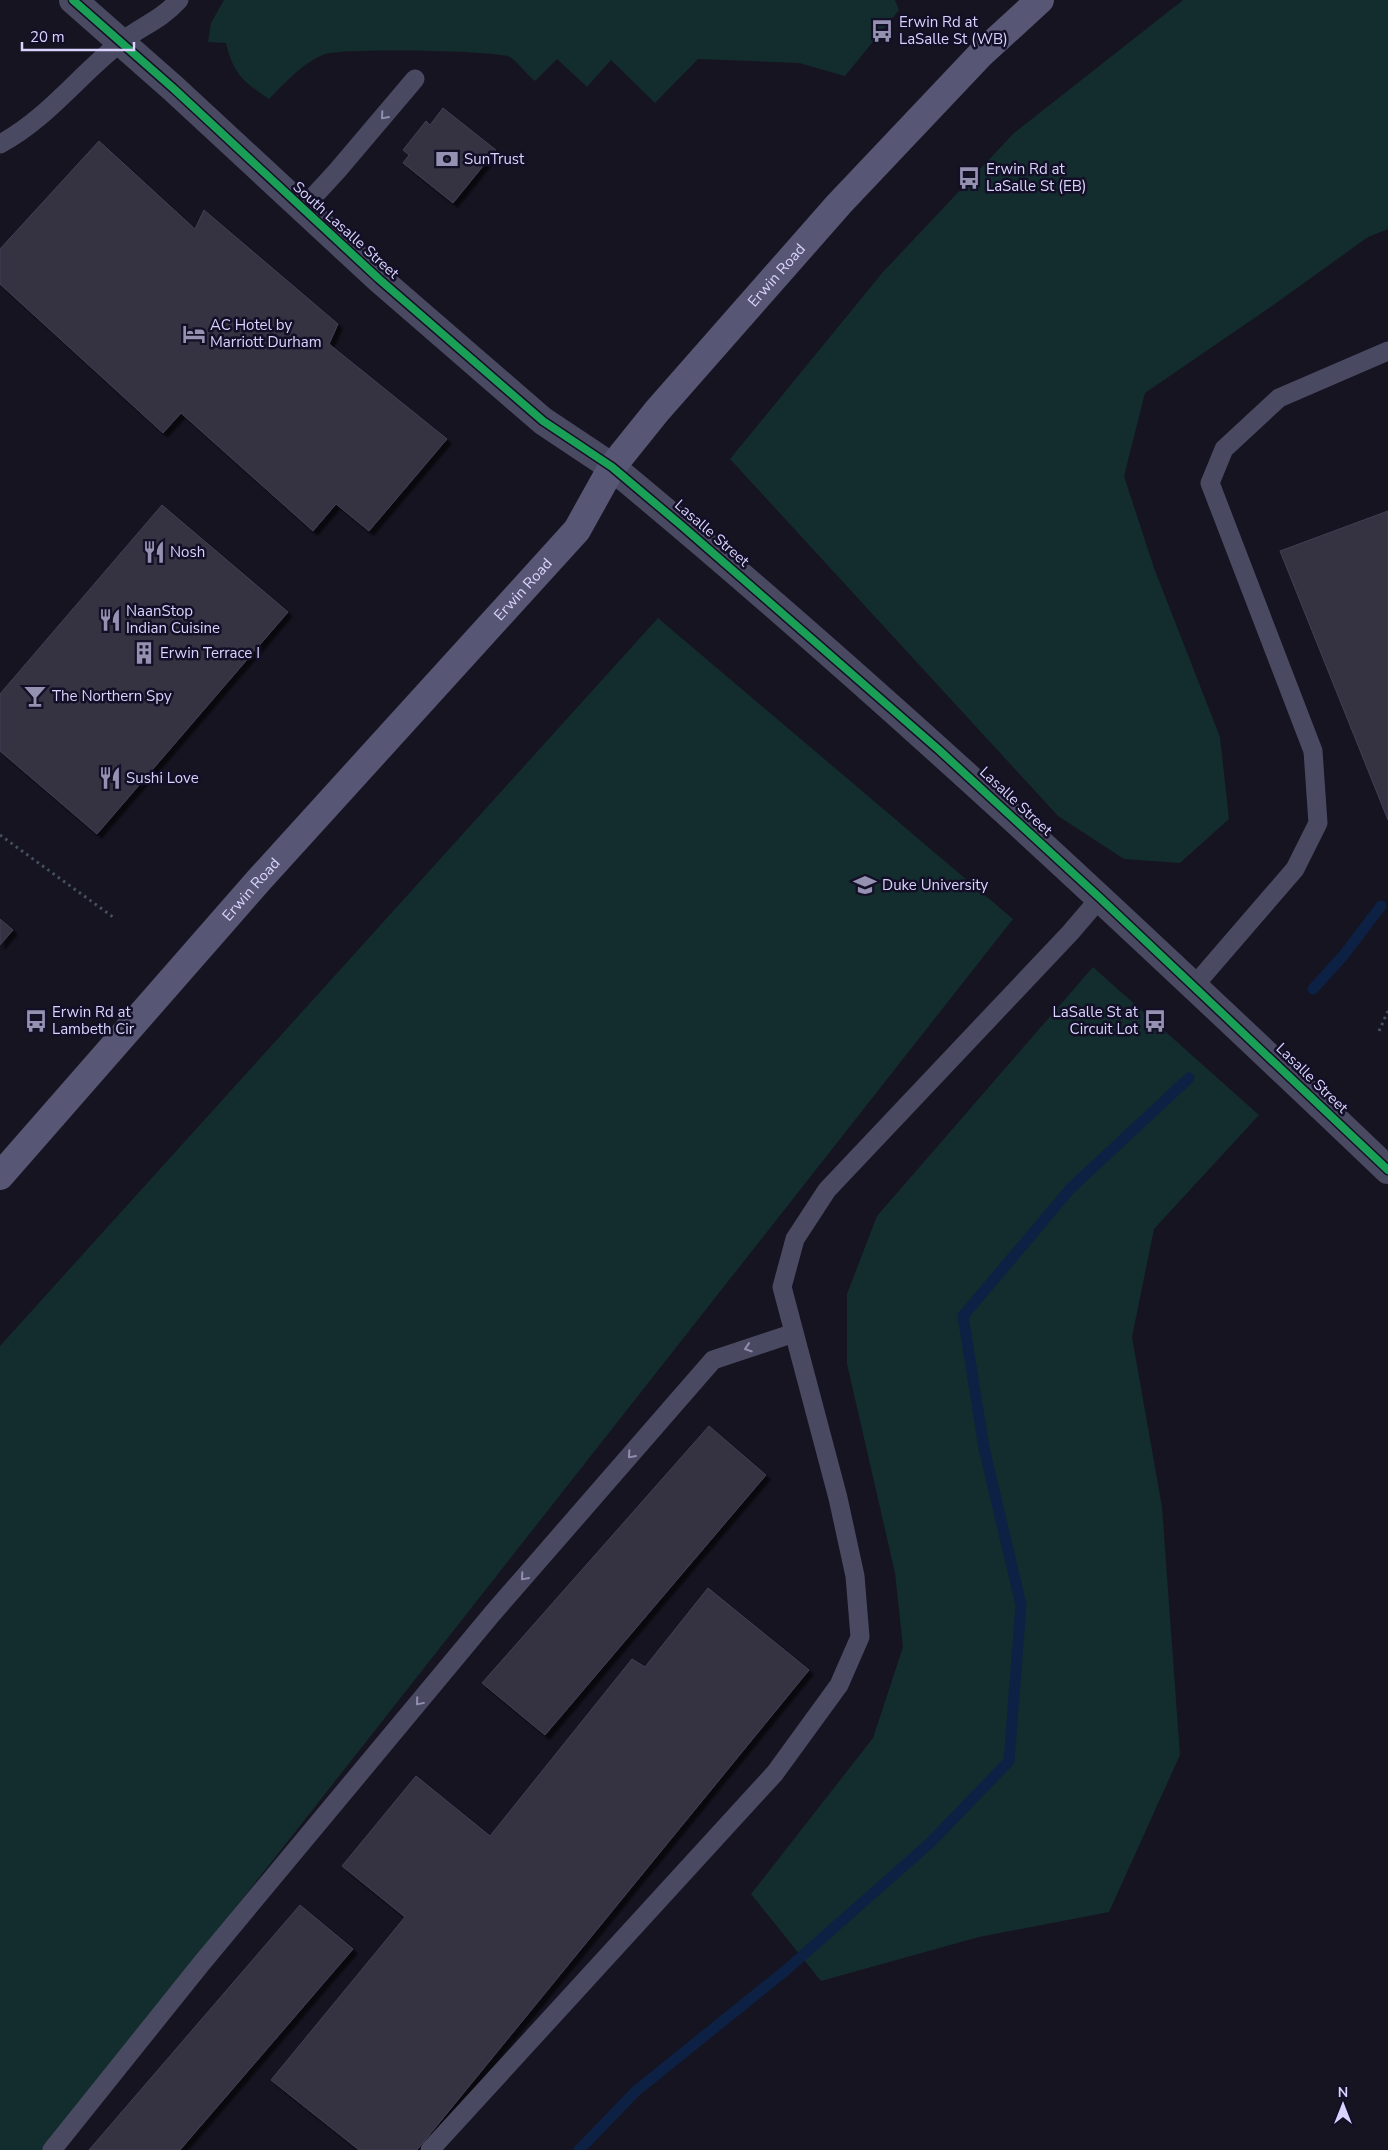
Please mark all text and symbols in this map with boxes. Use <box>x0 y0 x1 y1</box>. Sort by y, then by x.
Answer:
place label: Erwin Rd at LaSalle St (WB) <box>899 12 1008 49</box>
bus stop icon: Erwin Rd at LaSalle St (WB) <box>869 18 895 44</box>
scale bar <box>22 20 135 52</box>
text: 20 m <box>30 27 65 47</box>
one-way arrow <box>380 111 389 120</box>
bank icon: SunTrust <box>434 146 460 172</box>
place label: SunTrust <box>464 149 525 169</box>
place label: Erwin Rd at LaSalle St (EB) <box>986 159 1087 196</box>
bus stop icon: Erwin Rd at LaSalle St (EB) <box>956 165 982 191</box>
street label: South Lasalle Street <box>289 177 404 284</box>
street label: Erwin Road <box>743 239 810 311</box>
place label: AC Hotel by Marriott Durham <box>210 315 322 352</box>
hotel icon: AC Hotel by Marriott Durham <box>181 321 207 347</box>
street label: Lasalle Street <box>670 495 754 571</box>
restaurant icon: Nosh <box>141 539 167 565</box>
place label: Nosh <box>170 542 205 562</box>
street label: Erwin Road <box>489 554 557 625</box>
place label: NaanStop Indian Cuisine <box>126 601 220 638</box>
restaurant icon: NaanStop Indian Cuisine <box>97 607 123 633</box>
building icon: Erwin Terrace I <box>131 640 157 666</box>
place label: Erwin Terrace I <box>160 643 260 663</box>
bar icon: The Northern Spy <box>22 683 48 709</box>
place label: The Northern Spy <box>52 686 172 706</box>
street label: Lasalle Street <box>975 762 1057 840</box>
restaurant icon: Sushi Love <box>97 765 123 791</box>
place label: Sushi Love <box>126 768 199 788</box>
street label: Erwin Road <box>218 854 284 925</box>
school or university icon: Duke University <box>852 872 878 898</box>
place label: Duke University <box>882 875 989 895</box>
place label: Erwin Rd at Lambeth Cir <box>52 1002 135 1039</box>
place label: LaSalle St at Circuit Lot <box>1053 1002 1139 1039</box>
bus stop icon: Erwin Rd at Lambeth Cir <box>23 1008 49 1034</box>
bus stop icon: LaSalle St at Circuit Lot <box>1142 1008 1168 1034</box>
street label: Lasalle Street <box>1272 1039 1353 1118</box>
one-way arrow <box>744 1342 753 1352</box>
one-way arrow <box>627 1449 636 1458</box>
one-way arrow <box>521 1572 530 1581</box>
one-way arrow <box>416 1696 425 1705</box>
north arrow <box>1318 2080 1368 2130</box>
text: N <box>1338 2083 1348 2102</box>

